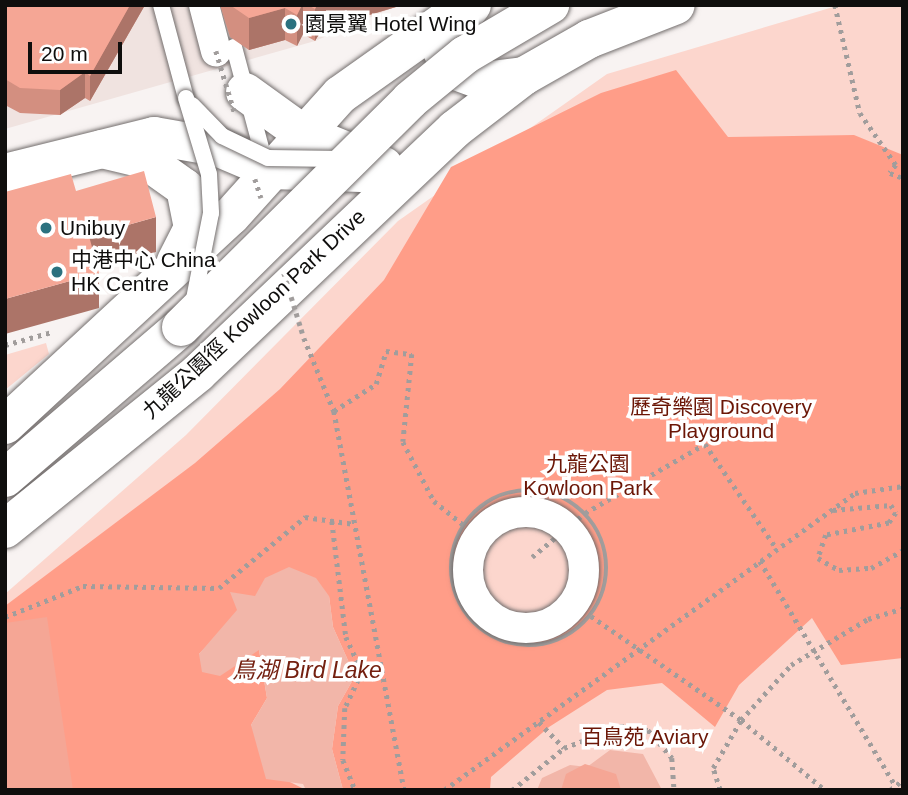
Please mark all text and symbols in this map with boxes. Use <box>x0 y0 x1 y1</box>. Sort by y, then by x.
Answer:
place label: 園景翼 Hotel Wing <box>305 11 477 37</box>
marker: 園景翼 Hotel Wing <box>283 16 299 32</box>
scale bar <box>32 28 126 72</box>
text: 20 m <box>41 42 88 65</box>
street label: 九龍公園徑 Kowloon Park Drive <box>137 204 371 424</box>
place label: Unibuy <box>60 215 125 241</box>
marker: Unibuy <box>38 220 54 236</box>
place label: 中港中心 China HK Centre <box>71 247 216 297</box>
marker: 中港中心 China HK Centre <box>49 264 65 280</box>
park label: 歷奇樂園 Discovery Playground <box>630 394 812 444</box>
park label: 九龍公園 Kowloon Park <box>523 451 653 501</box>
water label: 鳥湖 Bird Lake <box>232 656 382 684</box>
park label: 百鳥苑 Aviary <box>582 724 708 750</box>

